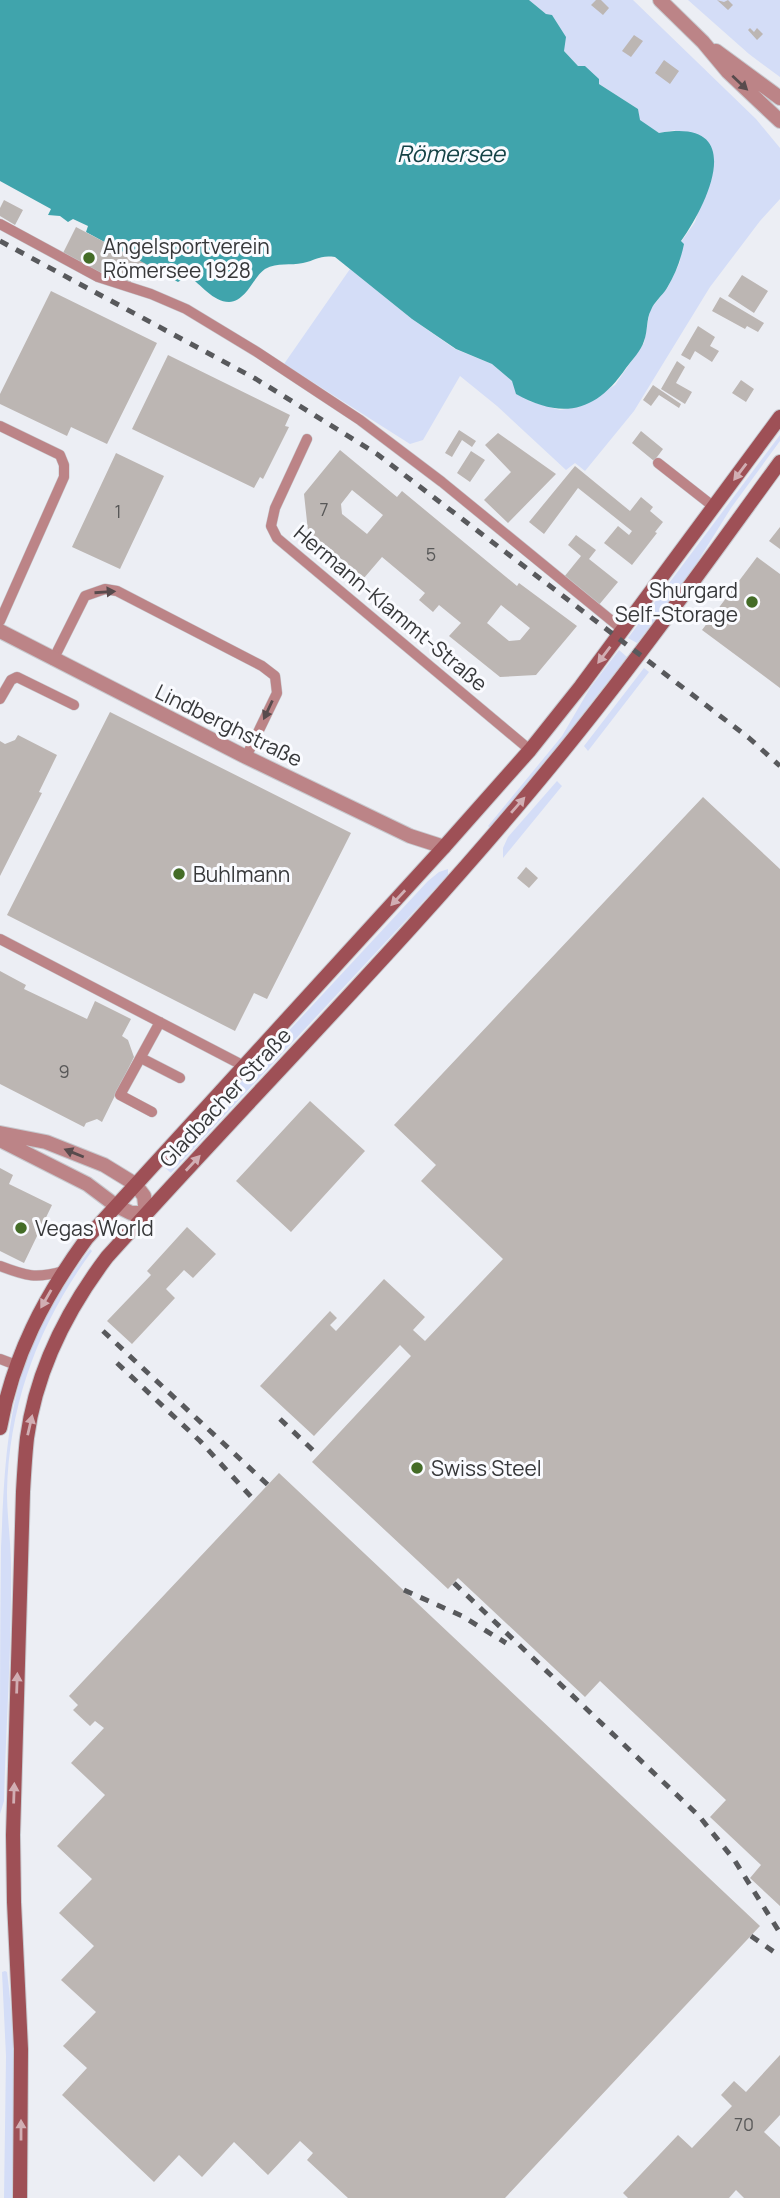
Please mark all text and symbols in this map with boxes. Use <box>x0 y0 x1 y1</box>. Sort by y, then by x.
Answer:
one-way arrow <box>731 75 748 91</box>
water label: Römersee <box>397 137 506 169</box>
place label: Angelsportverein Römersee 1928 <box>103 232 270 284</box>
marker: Angelsportverein Römersee 1928 <box>81 250 97 266</box>
one-way arrow <box>732 463 747 481</box>
house number: 7 <box>319 497 329 521</box>
house number: 1 <box>114 499 122 523</box>
street label: Hermann-Klammt-Straße <box>288 519 494 697</box>
house number: 5 <box>426 542 436 566</box>
place label: Shurgard Self-Storage <box>615 576 738 628</box>
one-way arrow <box>95 586 117 597</box>
marker: Shurgard Self-Storage <box>744 594 760 610</box>
one-way arrow <box>598 646 612 664</box>
street label: Lindberghstraße <box>151 677 307 773</box>
one-way arrow <box>262 700 273 721</box>
one-way arrow <box>510 796 526 814</box>
place label: Buhlmann <box>193 860 290 888</box>
marker: Buhlmann <box>171 866 187 882</box>
one-way arrow <box>390 889 406 907</box>
street label: Gladbacher Straße <box>153 1021 297 1173</box>
house number: 9 <box>58 1059 70 1083</box>
one-way arrow <box>63 1147 84 1158</box>
one-way arrow <box>184 1155 200 1172</box>
place label: Vegas World <box>35 1214 154 1242</box>
marker: Vegas World <box>13 1220 29 1236</box>
one-way arrow <box>40 1290 52 1309</box>
one-way arrow <box>25 1413 36 1435</box>
place label: Swiss Steel <box>431 1454 542 1482</box>
marker: Swiss Steel <box>409 1460 425 1476</box>
one-way arrow <box>12 1672 23 1694</box>
one-way arrow <box>9 1782 20 1804</box>
house number: 70 <box>734 2112 754 2136</box>
one-way arrow <box>15 2119 27 2141</box>

